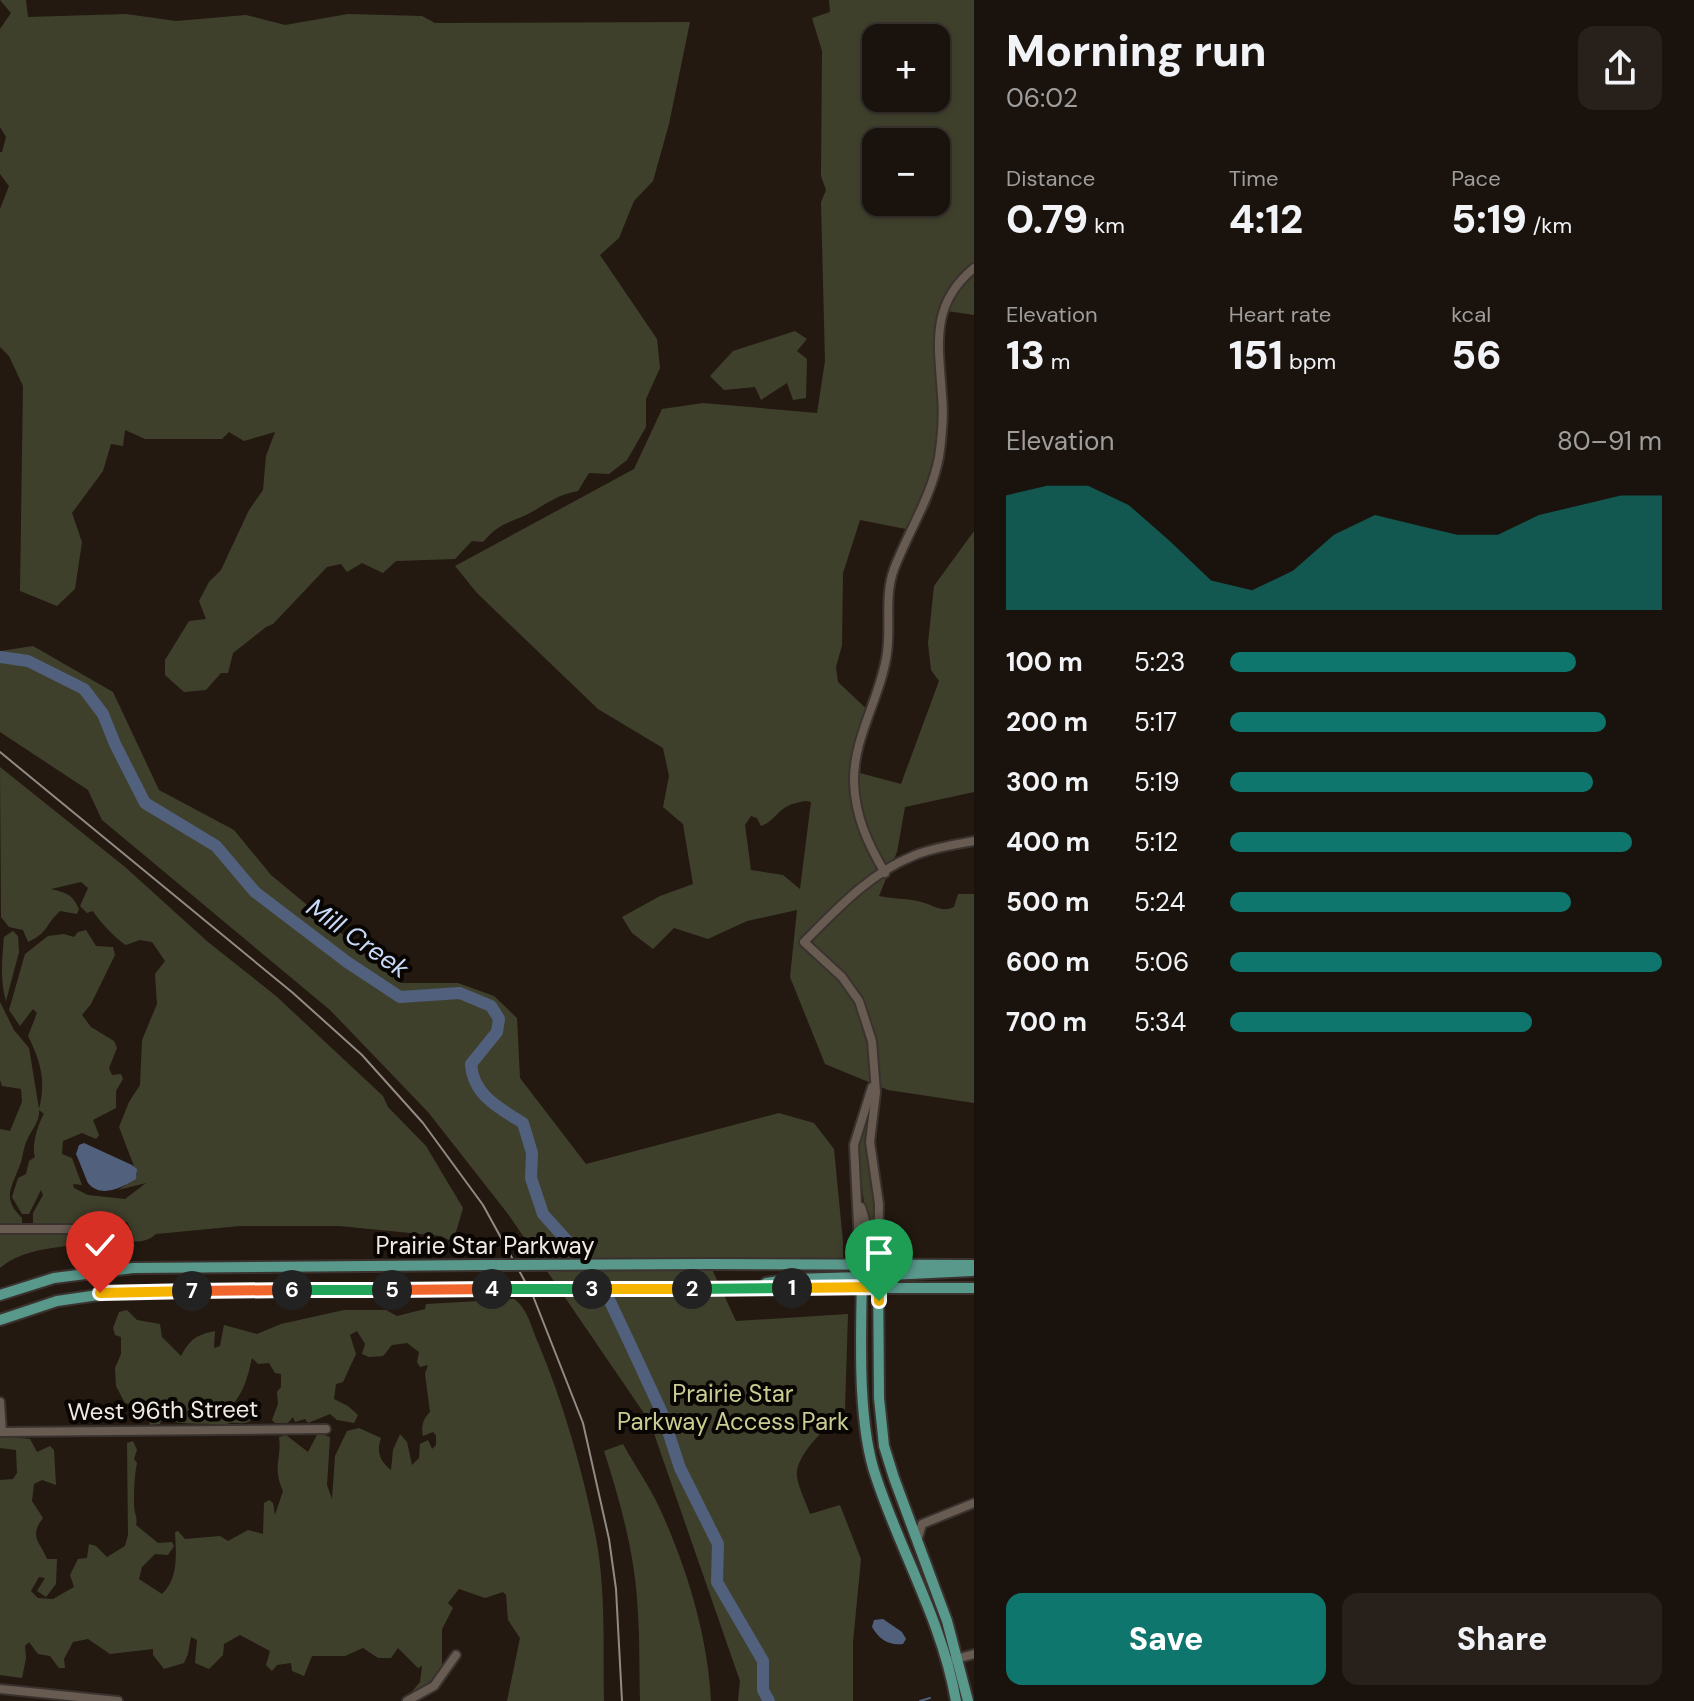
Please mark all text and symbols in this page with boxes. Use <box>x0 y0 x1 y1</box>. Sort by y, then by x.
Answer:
text: Morning run <box>1006 22 1267 80</box>
map controls <box>862 24 950 216</box>
button: + <box>862 24 950 112</box>
button: share <box>1578 26 1662 110</box>
text: 06:02 <box>1006 81 1078 115</box>
button: − <box>862 128 950 216</box>
text: Distance <box>1006 164 1095 193</box>
text: Time <box>1229 164 1278 193</box>
text: Pace <box>1451 164 1501 193</box>
text: 0.79 <box>1006 193 1088 245</box>
text: 4:12 <box>1229 193 1303 245</box>
text: 5:19 <box>1451 193 1527 245</box>
text: km <box>1088 211 1125 240</box>
text: /km <box>1527 211 1572 240</box>
text: Elevation <box>1006 300 1098 329</box>
text: Heart rate <box>1229 300 1331 329</box>
text: kcal <box>1451 300 1491 329</box>
text: 13 <box>1006 329 1045 381</box>
text: 151 <box>1229 329 1283 381</box>
text: 56 <box>1451 329 1502 381</box>
text: m <box>1045 347 1070 376</box>
text: bpm <box>1283 347 1336 376</box>
text: Elevation <box>1006 424 1114 458</box>
text: 80–91 m <box>1557 424 1662 458</box>
text: 100 m <box>1006 645 1083 679</box>
text: 5:23 <box>1134 645 1185 679</box>
text: 200 m <box>1006 705 1088 739</box>
text: 5:17 <box>1134 705 1177 739</box>
text: 300 m <box>1006 765 1089 799</box>
text: 5:19 <box>1134 765 1180 799</box>
text: 400 m <box>1006 825 1090 859</box>
text: 5:12 <box>1134 825 1178 859</box>
text: 500 m <box>1006 885 1089 919</box>
text: 5:24 <box>1134 885 1185 919</box>
water label: Mill Creek <box>300 890 417 986</box>
text: 600 m <box>1006 945 1090 979</box>
text: 5:06 <box>1134 945 1189 979</box>
text: 700 m <box>1006 1005 1087 1039</box>
text: 5:34 <box>1134 1005 1186 1039</box>
pin <box>66 1211 134 1293</box>
pin <box>845 1219 913 1301</box>
icon: check <box>78 1223 122 1267</box>
street label: Prairie Star Parkway <box>375 1230 595 1261</box>
icon: arrive <box>857 1231 901 1275</box>
pin: 1 <box>772 1268 812 1308</box>
pin: 4 <box>472 1269 512 1309</box>
pin: 3 <box>572 1269 612 1309</box>
pin: 2 <box>672 1269 712 1309</box>
pin: 6 <box>272 1270 312 1310</box>
pin: 5 <box>372 1270 412 1310</box>
pin: 7 <box>172 1271 212 1311</box>
text: 1 <box>788 1273 796 1302</box>
text: 4 <box>485 1274 499 1303</box>
text: 3 <box>585 1274 599 1303</box>
text: 2 <box>686 1274 698 1303</box>
text: 6 <box>285 1275 299 1304</box>
text: 5 <box>385 1275 399 1304</box>
text: 7 <box>186 1276 198 1305</box>
park label: Prairie Star Parkway Access Park <box>617 1378 849 1437</box>
street label: West 96th Street <box>67 1393 259 1427</box>
button: Save <box>1006 1593 1326 1685</box>
button: Share <box>1342 1593 1662 1685</box>

